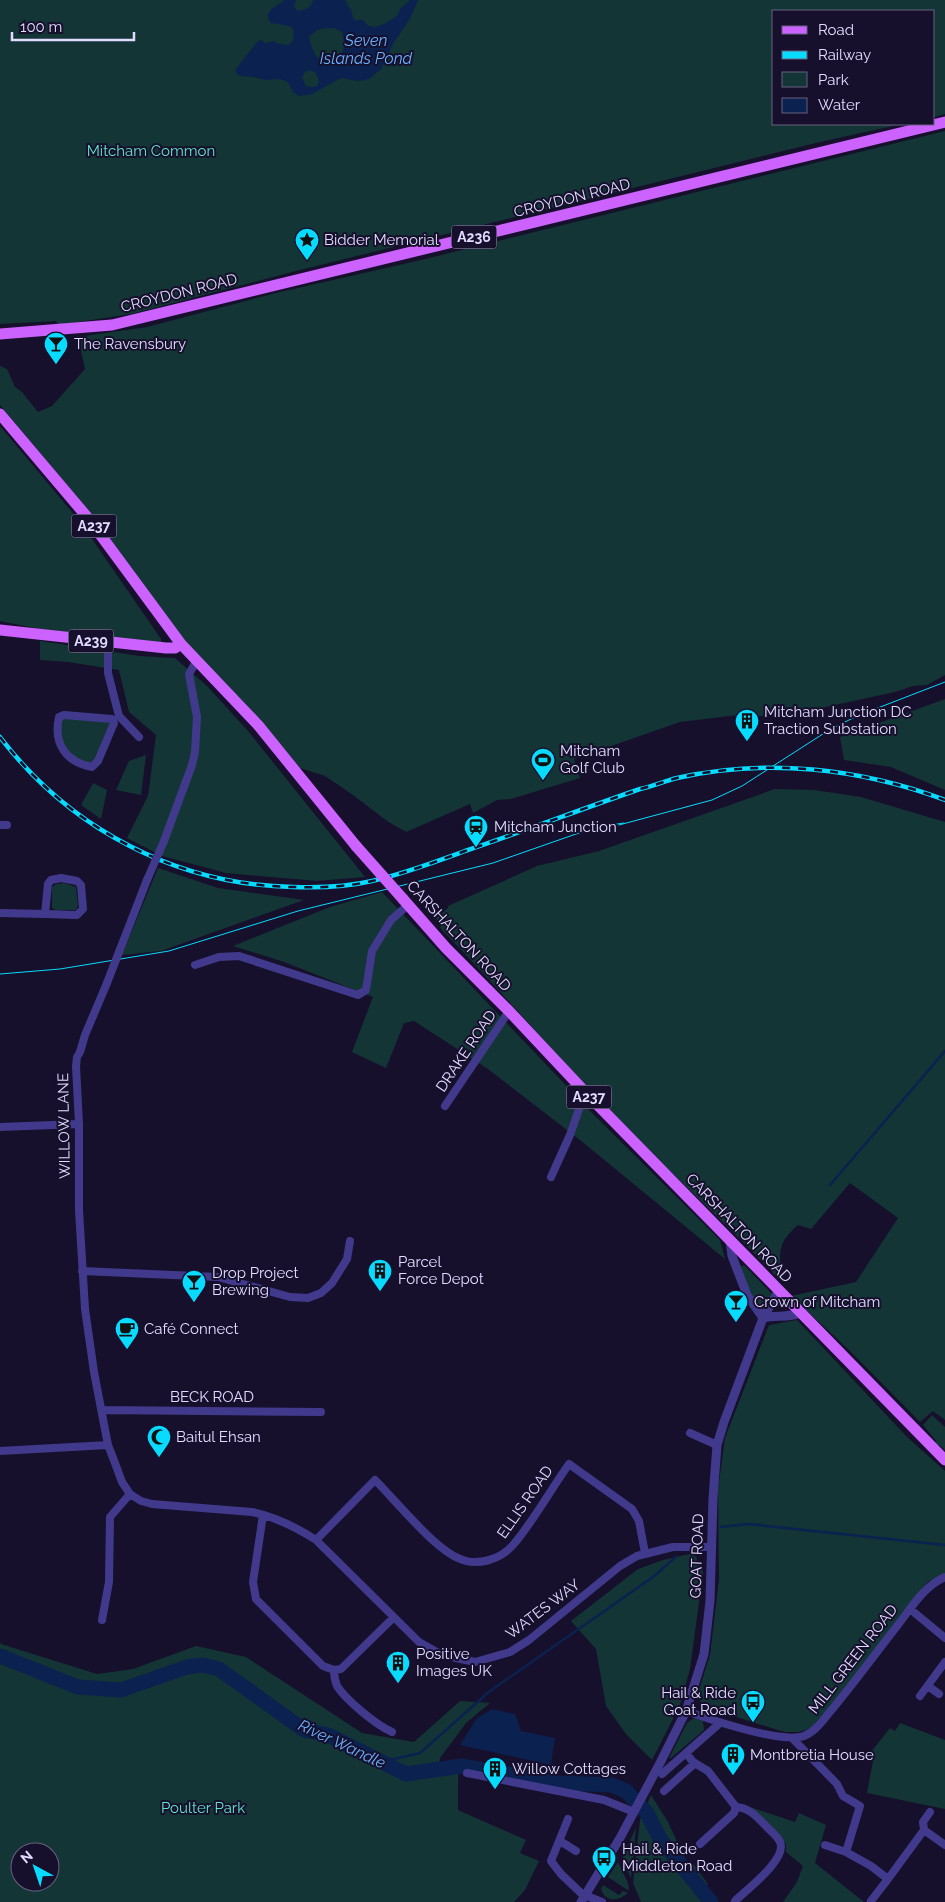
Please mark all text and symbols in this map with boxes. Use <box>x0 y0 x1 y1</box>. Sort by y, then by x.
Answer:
scale bar <box>12 10 135 42</box>
legend <box>772 10 935 125</box>
text: 100 m <box>20 18 62 36</box>
text: Road <box>818 21 854 39</box>
water label: Seven Islands Pond <box>320 31 413 68</box>
text: Railway <box>818 46 871 64</box>
text: Park <box>818 71 849 89</box>
text: Water <box>818 96 861 114</box>
park label: Mitcham Common <box>87 142 215 160</box>
street label: CROYDON ROAD <box>512 175 632 221</box>
road number: A236 <box>452 226 496 248</box>
place icon: Bidder Memorial <box>294 227 320 261</box>
place label: Bidder Memorial <box>324 231 440 249</box>
street label: CROYDON ROAD <box>119 270 239 316</box>
bar icon: The Ravensbury <box>43 331 69 365</box>
place label: The Ravensbury <box>74 335 186 353</box>
road number: A237 <box>72 514 116 538</box>
road number: A239 <box>68 630 114 652</box>
place label: Mitcham Junction DC Traction Substation <box>764 703 912 738</box>
building icon: Mitcham Junction DC Traction Substation <box>734 708 760 742</box>
place label: Mitcham Golf Club <box>560 742 625 777</box>
sports icon: Mitcham Golf Club <box>530 747 556 781</box>
station icon: Mitcham Junction <box>463 814 489 848</box>
place label: Mitcham Junction <box>494 818 617 836</box>
street label: CARSHALTON ROAD <box>403 877 515 995</box>
street label: DRAKE ROAD <box>432 1006 500 1095</box>
street label: WILLOW LANE <box>54 1073 74 1179</box>
road number: A237 <box>566 1086 612 1108</box>
street label: CARSHALTON ROAD <box>682 1170 796 1286</box>
place label: Parcel Force Depot <box>398 1253 484 1288</box>
building icon: Parcel Force Depot <box>367 1258 393 1292</box>
place label: Drop Project Brewing <box>212 1264 298 1299</box>
bar icon: Drop Project Brewing <box>181 1269 207 1303</box>
bar icon: Crown of Mitcham <box>723 1289 749 1323</box>
place label: Crown of Mitcham <box>754 1293 880 1311</box>
cafe icon: Café Connect <box>114 1316 140 1350</box>
place label: Café Connect <box>144 1320 239 1338</box>
street label: BECK ROAD <box>170 1388 254 1406</box>
mosque icon: Baitul Ehsan <box>146 1424 172 1458</box>
place label: Baitul Ehsan <box>176 1428 261 1446</box>
street label: ELLIS ROAD <box>493 1462 557 1542</box>
street label: GOAT ROAD <box>687 1513 707 1599</box>
street label: WATES WAY <box>502 1575 584 1643</box>
street label: MILL GREEN ROAD <box>805 1601 901 1717</box>
place label: Positive Images UK <box>416 1645 492 1680</box>
building icon: Positive Images UK <box>385 1650 411 1684</box>
place label: Hail & Ride Goat Road <box>661 1684 736 1719</box>
bus stop icon: Hail & Ride Goat Road <box>740 1689 766 1723</box>
water label: River Wandle <box>295 1716 389 1773</box>
building icon: Montbretia House <box>720 1742 746 1776</box>
place label: Montbretia House <box>750 1746 874 1764</box>
building icon: Willow Cottages <box>482 1756 508 1790</box>
place label: Willow Cottages <box>512 1760 626 1778</box>
park label: Poulter Park <box>161 1799 245 1817</box>
place label: Hail & Ride Middleton Road <box>622 1840 732 1875</box>
north arrow <box>10 1842 60 1892</box>
bus stop icon: Hail & Ride Middleton Road <box>591 1845 617 1879</box>
text: N <box>17 1847 36 1867</box>

